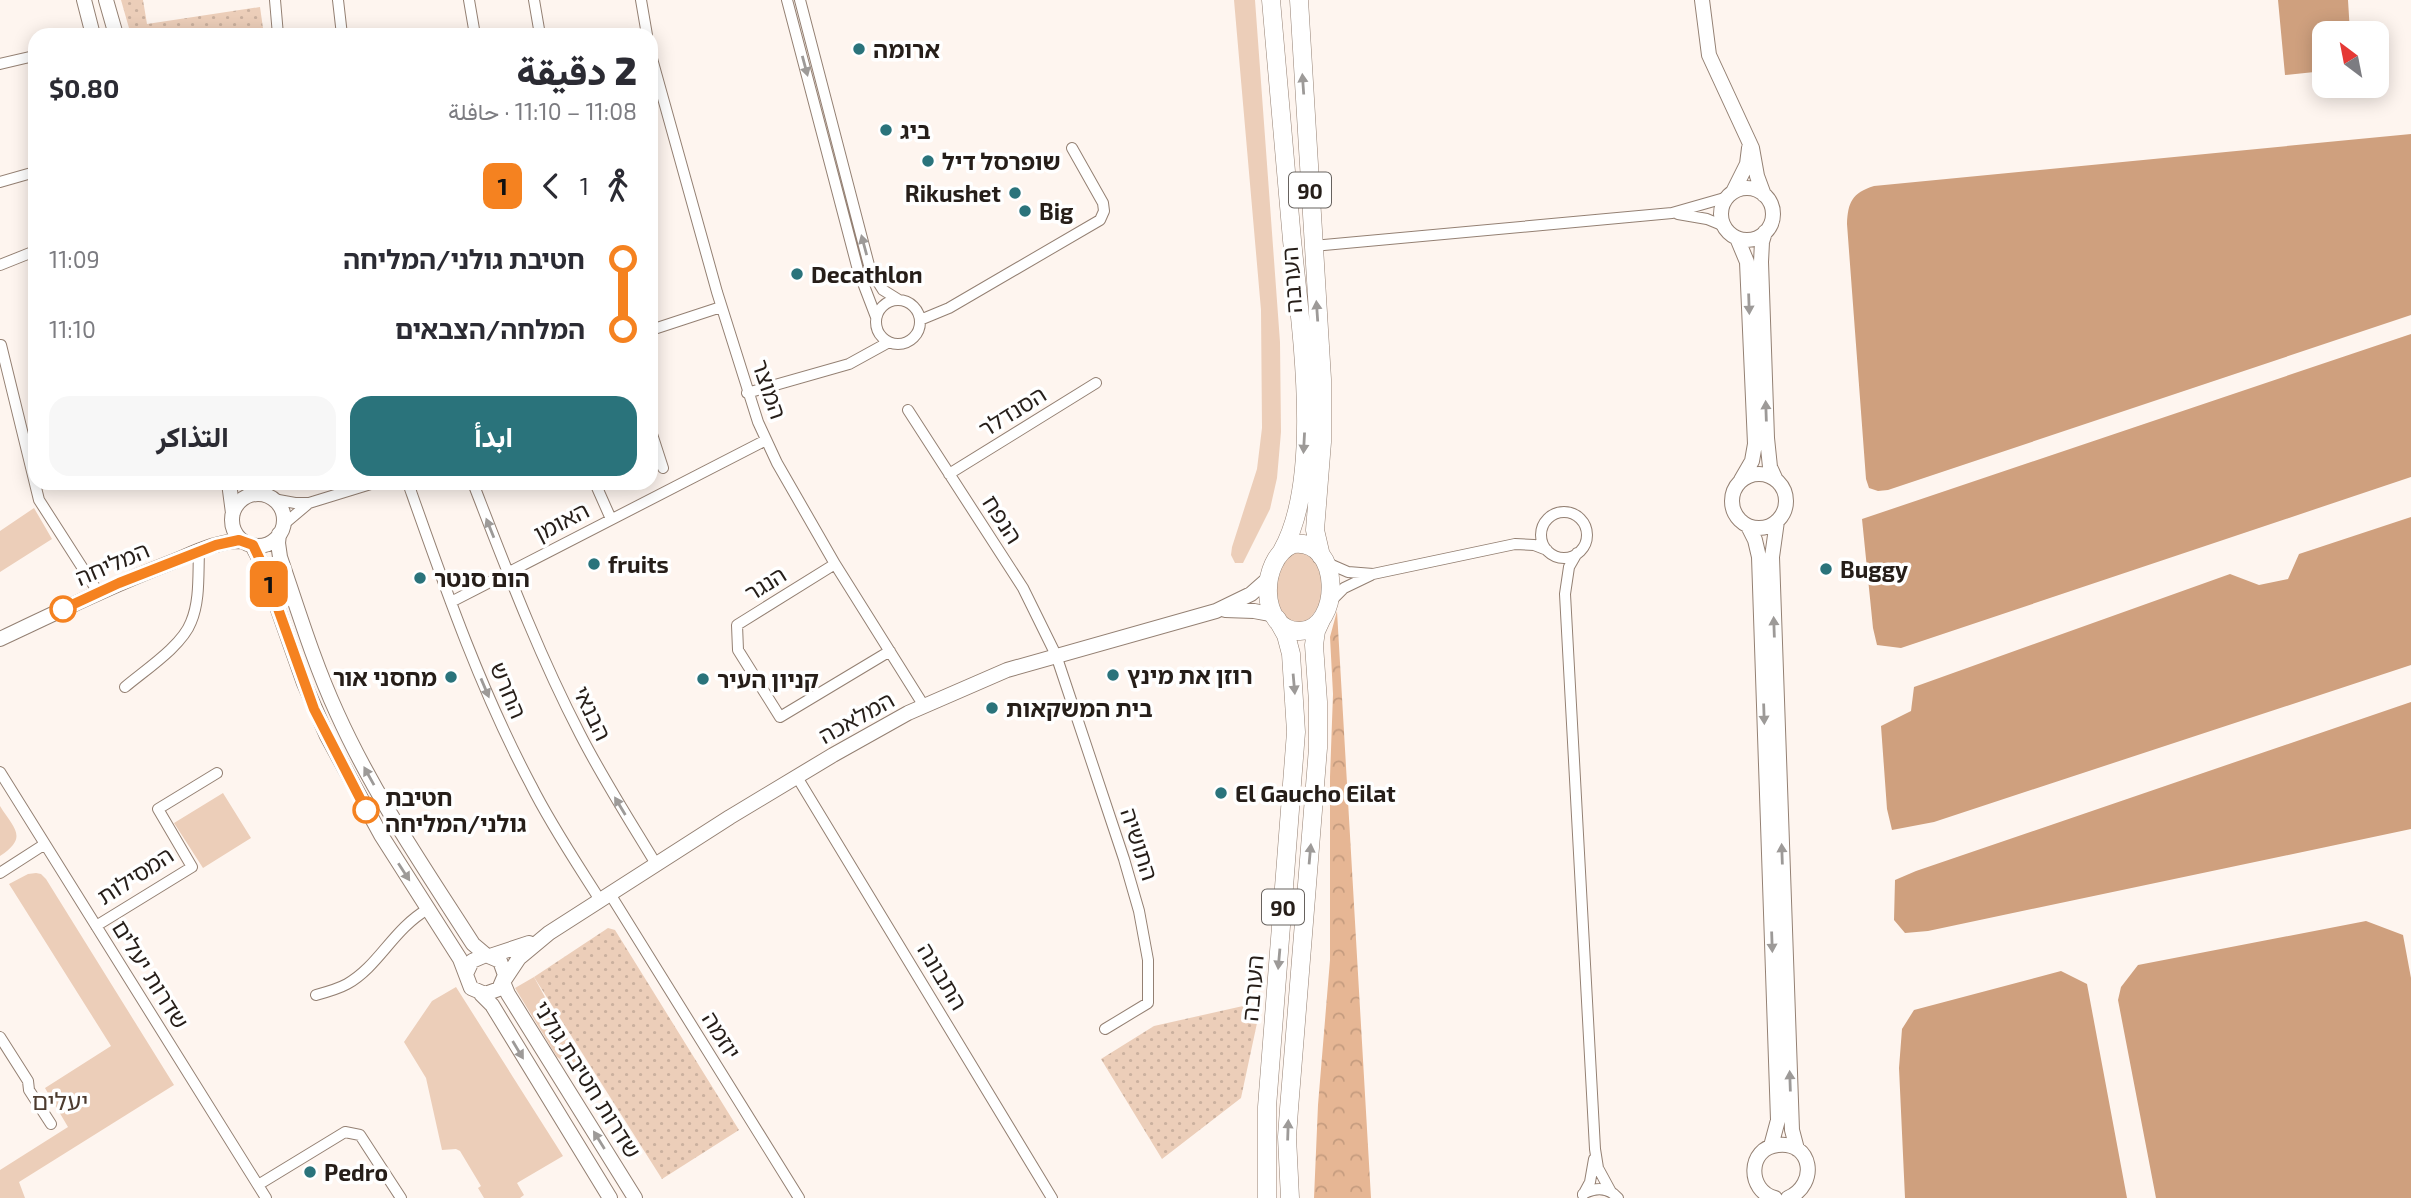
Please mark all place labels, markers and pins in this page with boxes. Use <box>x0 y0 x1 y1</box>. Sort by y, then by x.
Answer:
place label: ארומה <box>873 35 940 63</box>
marker: ארומה <box>851 41 867 57</box>
place label: ביג <box>900 116 931 144</box>
marker: ביג <box>878 122 894 138</box>
place label: שופרסל דיל <box>942 147 1061 175</box>
marker: שופרסל דיל <box>920 153 936 169</box>
place label: Rikushet <box>905 179 1001 207</box>
marker: Rikushet <box>1007 185 1023 201</box>
place label: Big <box>1039 197 1074 225</box>
marker: Big <box>1017 203 1033 219</box>
place label: Decathlon <box>811 260 923 288</box>
marker: Decathlon <box>789 266 805 282</box>
place label: fruits <box>608 550 669 578</box>
place label: Buggy <box>1840 555 1908 583</box>
marker: fruits <box>586 556 602 572</box>
marker: Buggy <box>1818 561 1834 577</box>
place label: הום סנטר <box>434 564 530 592</box>
marker: הום סנטר <box>412 570 428 586</box>
unlabelled marker <box>50 596 76 622</box>
place label: רוזן את מינץ <box>1127 661 1253 689</box>
place label: מחסני אור <box>333 663 437 691</box>
place label: קניון העיר <box>717 665 819 693</box>
marker: רוזן את מינץ <box>1105 667 1121 683</box>
marker: מחסני אור <box>443 669 459 685</box>
marker: קניון העיר <box>695 671 711 687</box>
place label: בית המשקאות <box>1006 694 1153 722</box>
marker: בית המשקאות <box>984 700 1000 716</box>
place label: El Gaucho Eilat <box>1235 779 1396 807</box>
place label: חטיבת גולני/המליחה <box>385 783 527 837</box>
marker: El Gaucho Eilat <box>1213 785 1229 801</box>
marker: חטיבת גולני/המליחה <box>353 797 379 823</box>
place label: Pedro <box>324 1158 388 1186</box>
marker: Pedro <box>302 1164 318 1180</box>

